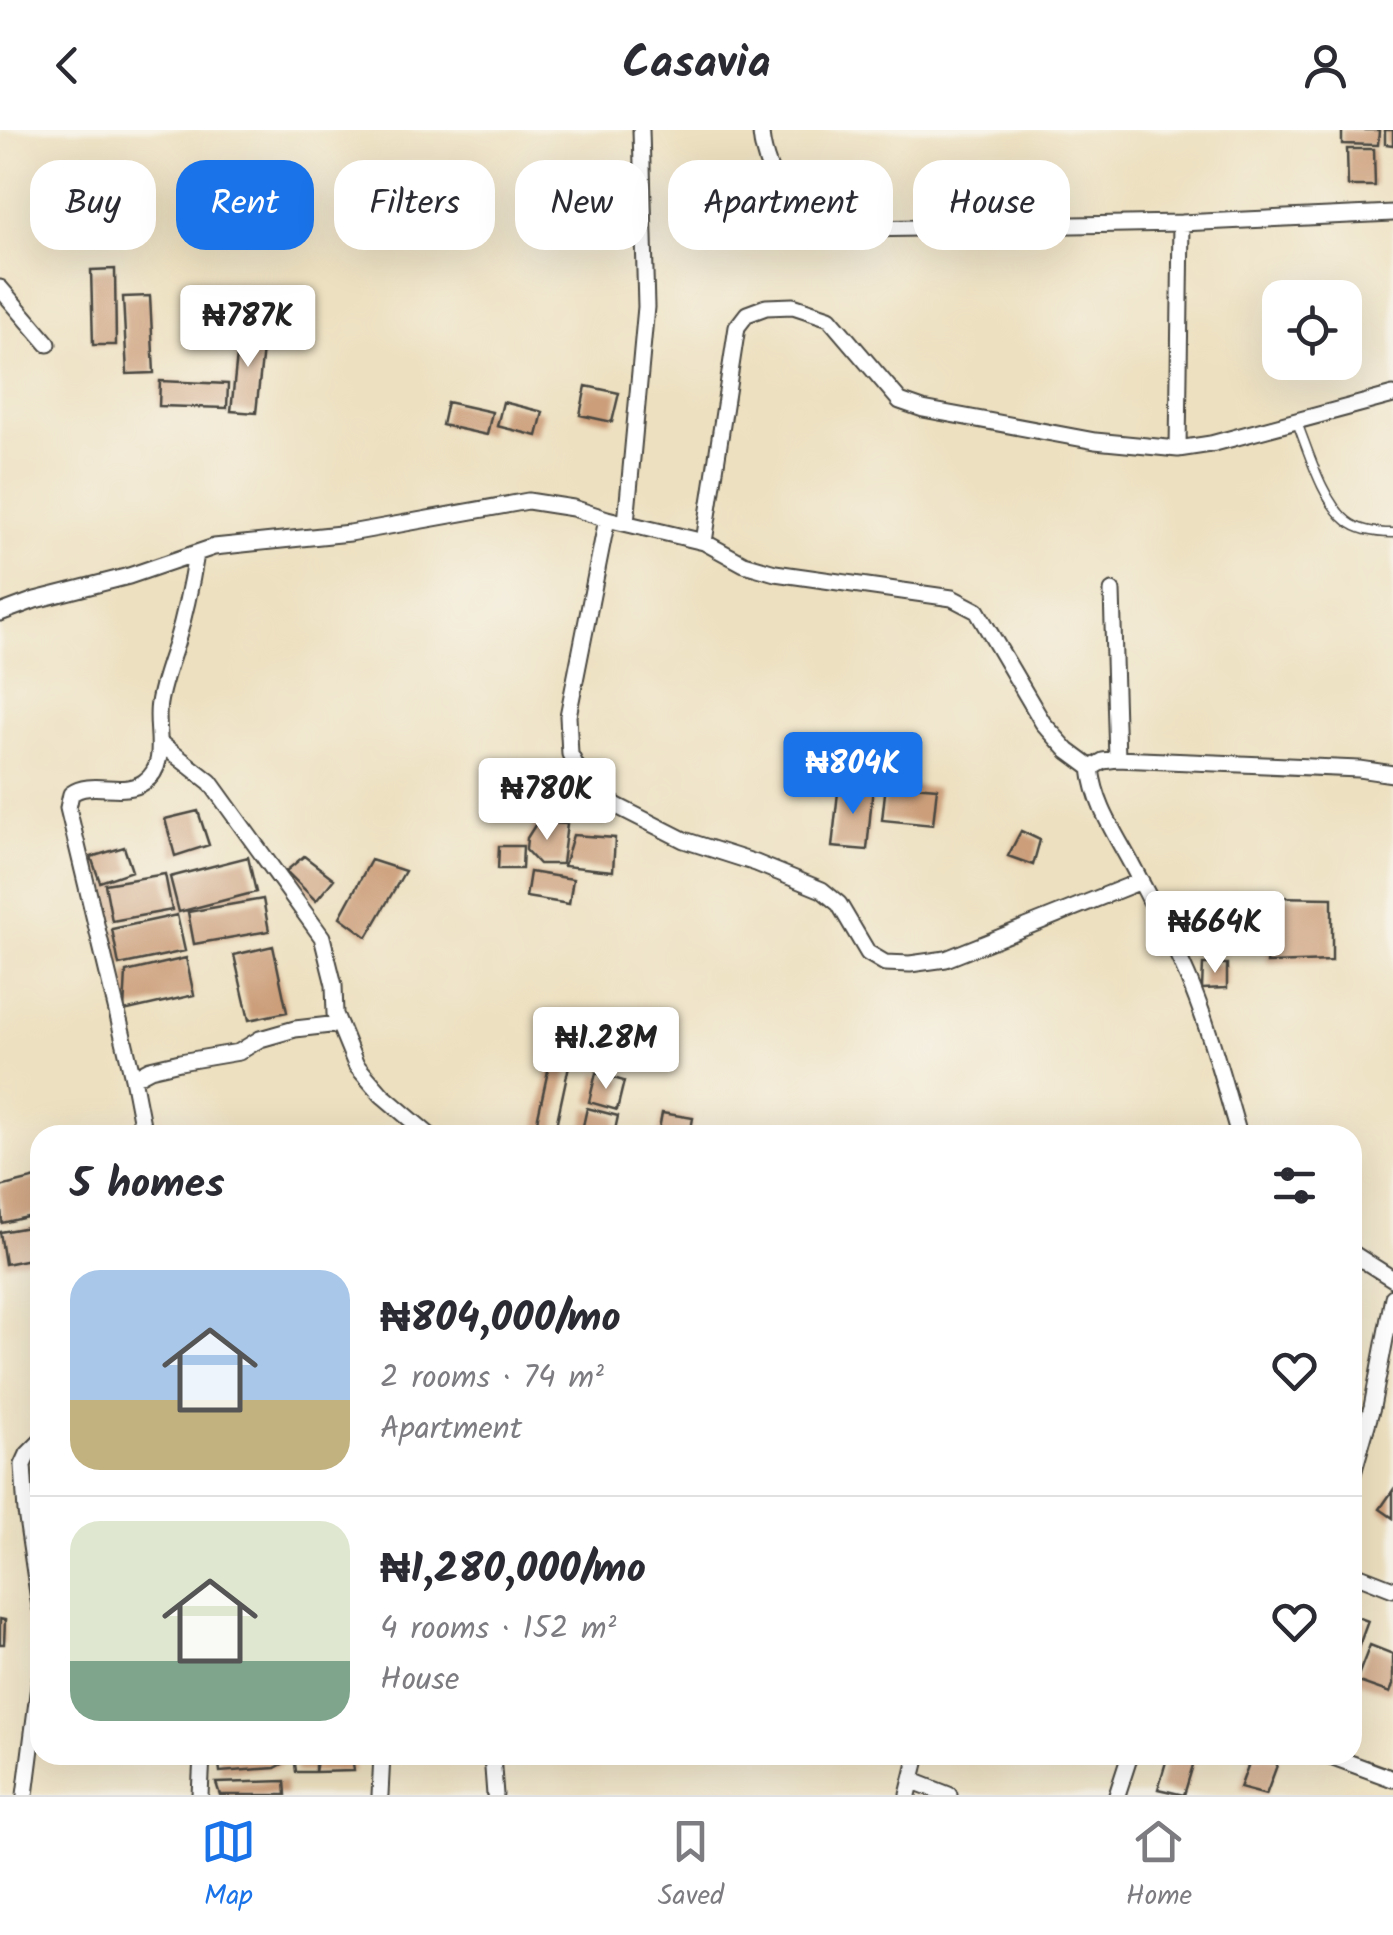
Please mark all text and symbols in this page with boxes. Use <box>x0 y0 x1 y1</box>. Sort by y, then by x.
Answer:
text: Casavia <box>622 29 771 101</box>
icon: back <box>40 38 95 93</box>
icon: person <box>1298 38 1353 93</box>
chip: Buy <box>30 160 156 250</box>
chip: Rent <box>176 160 314 250</box>
chip: Filters <box>334 160 495 250</box>
chip: New <box>515 160 648 250</box>
chip: Apartment <box>668 160 893 250</box>
chip: House <box>913 160 1070 250</box>
map controls <box>1262 280 1362 380</box>
button: locate <box>1262 280 1362 380</box>
pin: ₦787K <box>178 285 318 370</box>
text: ₦787K <box>202 292 294 343</box>
pin: ₦804K <box>783 732 923 817</box>
text: ₦804K <box>805 739 901 790</box>
pin: ₦780K <box>477 758 617 843</box>
text: ₦780K <box>501 765 593 816</box>
pin: ₦664K <box>1145 891 1285 976</box>
text: ₦664K <box>1168 898 1262 949</box>
pin: ₦1.28M <box>525 1007 687 1092</box>
text: ₦1.28M <box>555 1014 657 1065</box>
text: 5 homes <box>70 1152 225 1219</box>
icon: filters <box>1267 1158 1322 1213</box>
text: ₦804,000/mo <box>380 1286 621 1353</box>
icon: home <box>150 1310 270 1430</box>
icon: heart <box>1267 1343 1322 1398</box>
text: 2 rooms · 74 m² <box>380 1353 604 1404</box>
text: Apartment <box>380 1404 522 1455</box>
text: ₦1,280,000/mo <box>380 1537 646 1604</box>
icon: home <box>150 1561 270 1681</box>
icon: heart <box>1267 1594 1322 1649</box>
text: 4 rooms · 152 m² <box>380 1604 616 1655</box>
text: House <box>380 1655 459 1706</box>
tab: Map <box>201 1814 256 1919</box>
tab: Saved <box>658 1814 724 1919</box>
tab: Home <box>1126 1814 1192 1919</box>

